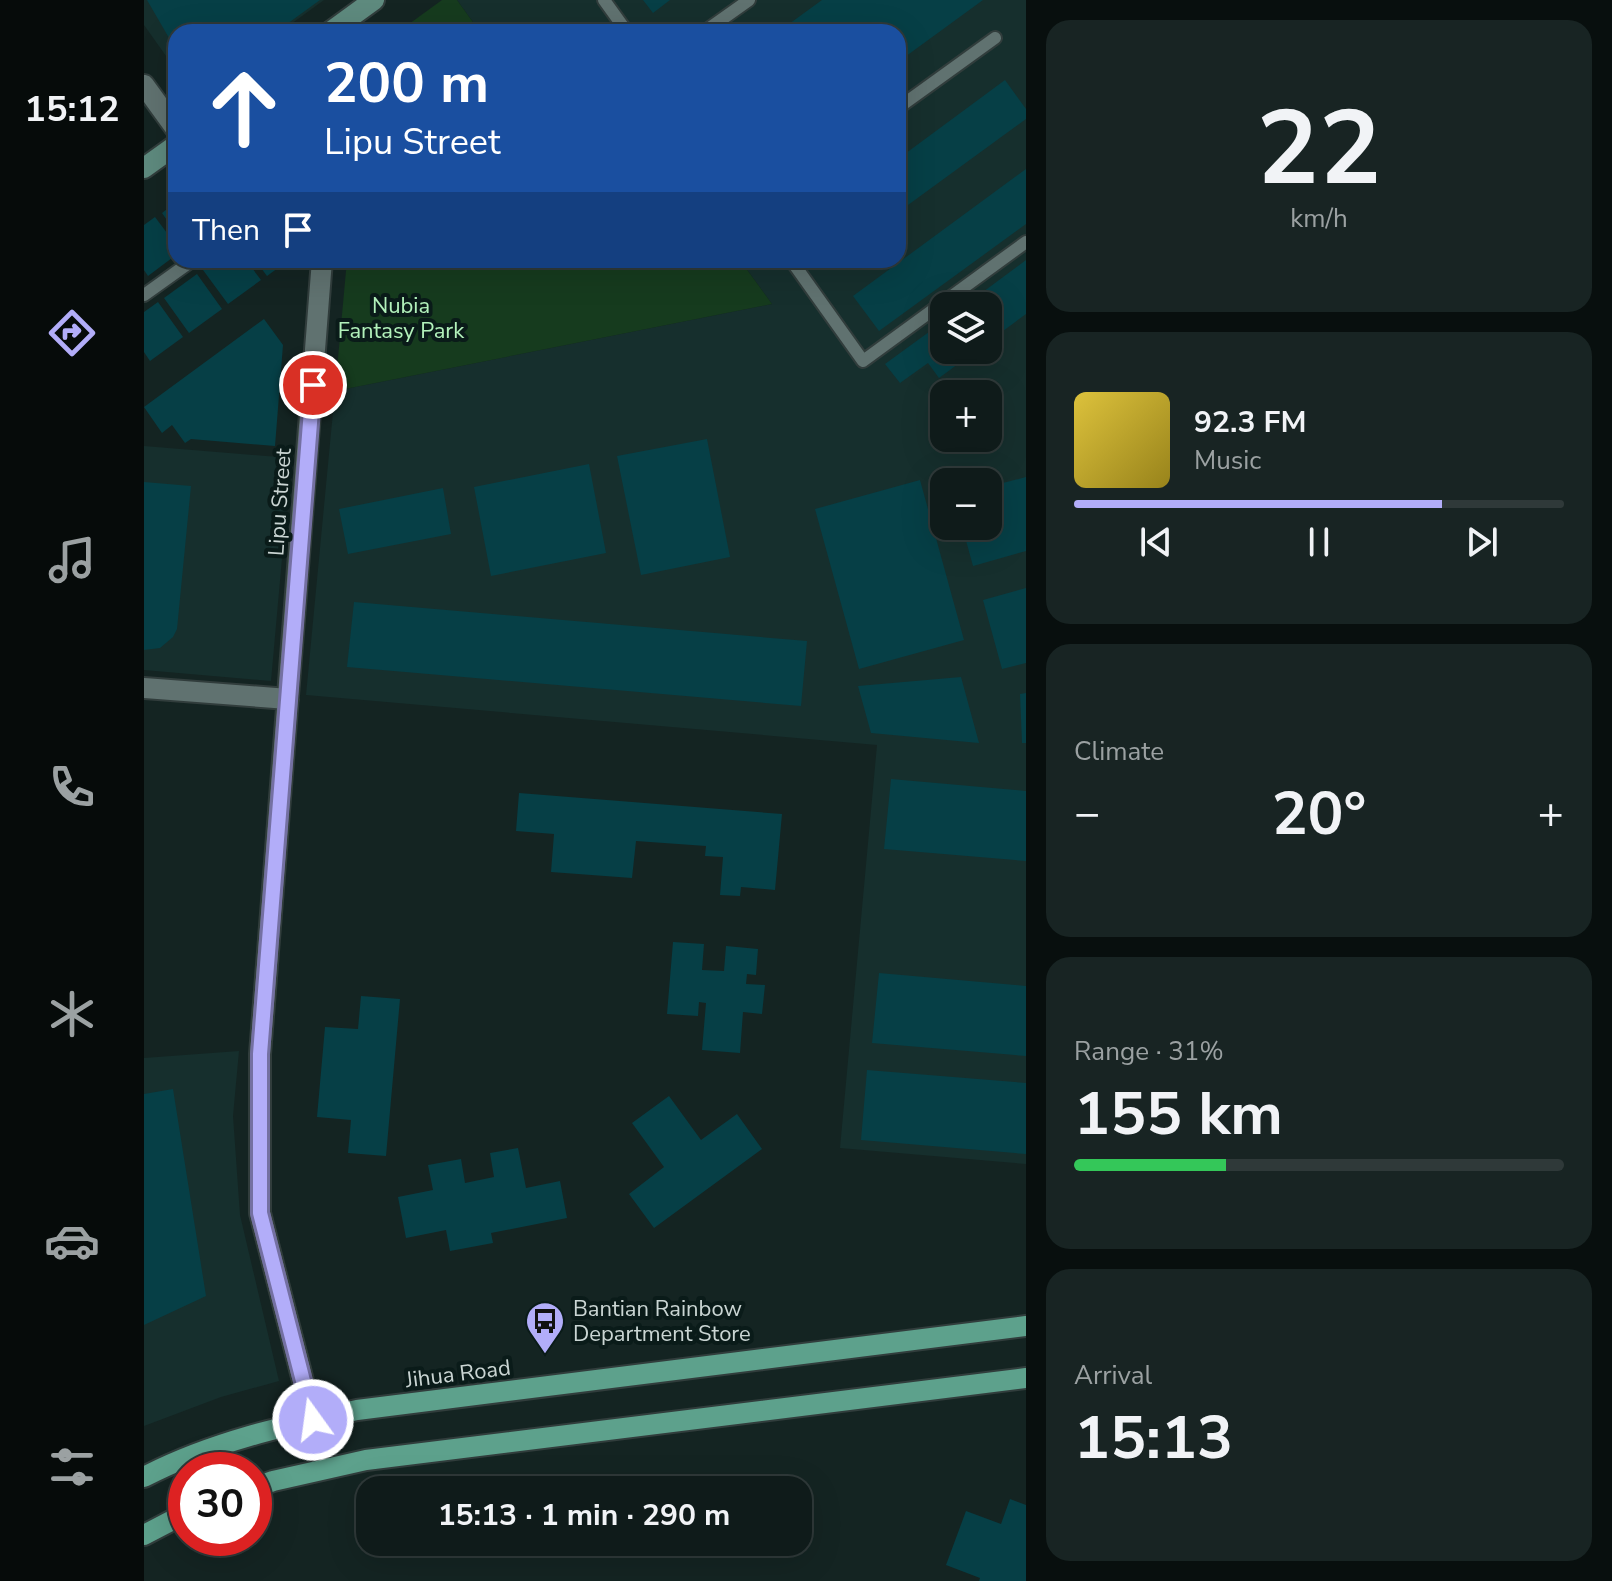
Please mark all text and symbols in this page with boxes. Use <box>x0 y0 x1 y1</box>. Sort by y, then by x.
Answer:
text: 200 m <box>324 45 489 122</box>
icon: ahead <box>192 56 296 160</box>
text: 22 <box>1257 78 1381 220</box>
text: 15:12 <box>24 85 120 134</box>
text: Lipu Street <box>324 118 501 167</box>
text: km/h <box>1290 201 1348 236</box>
icon: arrive <box>276 208 320 252</box>
text: Then <box>192 210 260 251</box>
park label: Nubia Fantasy Park <box>338 291 465 346</box>
map controls <box>930 292 1002 540</box>
button: layers <box>930 292 1002 364</box>
icon: directions <box>44 305 100 361</box>
pin <box>279 351 347 419</box>
icon: arrive <box>291 363 335 407</box>
button: + <box>930 380 1002 452</box>
text: 92.3 FM <box>1194 402 1306 443</box>
text: Music <box>1194 443 1261 478</box>
street label: Lipu Street <box>261 447 299 557</box>
button: − <box>930 468 1002 540</box>
icon: previous <box>1134 520 1178 564</box>
icon: pause <box>1297 520 1341 564</box>
icon: next <box>1460 520 1504 564</box>
icon: music <box>44 532 100 588</box>
text: Climate <box>1074 734 1164 769</box>
icon: phone <box>44 759 100 815</box>
text: 20° <box>1272 773 1366 855</box>
text: − <box>1074 784 1100 844</box>
text: + <box>1538 784 1564 844</box>
icon: climate <box>44 986 100 1042</box>
text: Range · 31% <box>1074 1034 1224 1069</box>
text: 155 km <box>1074 1073 1283 1155</box>
icon: car <box>44 1213 100 1269</box>
place label: Bantian Rainbow Department Store <box>573 1294 751 1349</box>
bus stop icon: Bantian Rainbow Department Store <box>524 1300 566 1355</box>
street label: Jihua Road <box>403 1353 512 1395</box>
text: Arrival <box>1074 1358 1152 1393</box>
position arrow <box>271 1378 355 1462</box>
text: 15:13 <box>1074 1397 1233 1479</box>
icon: filters <box>44 1439 100 1495</box>
speed limit sign: 30 <box>168 1452 272 1556</box>
text: 15:13 · 1 min · 290 m <box>438 1495 730 1536</box>

